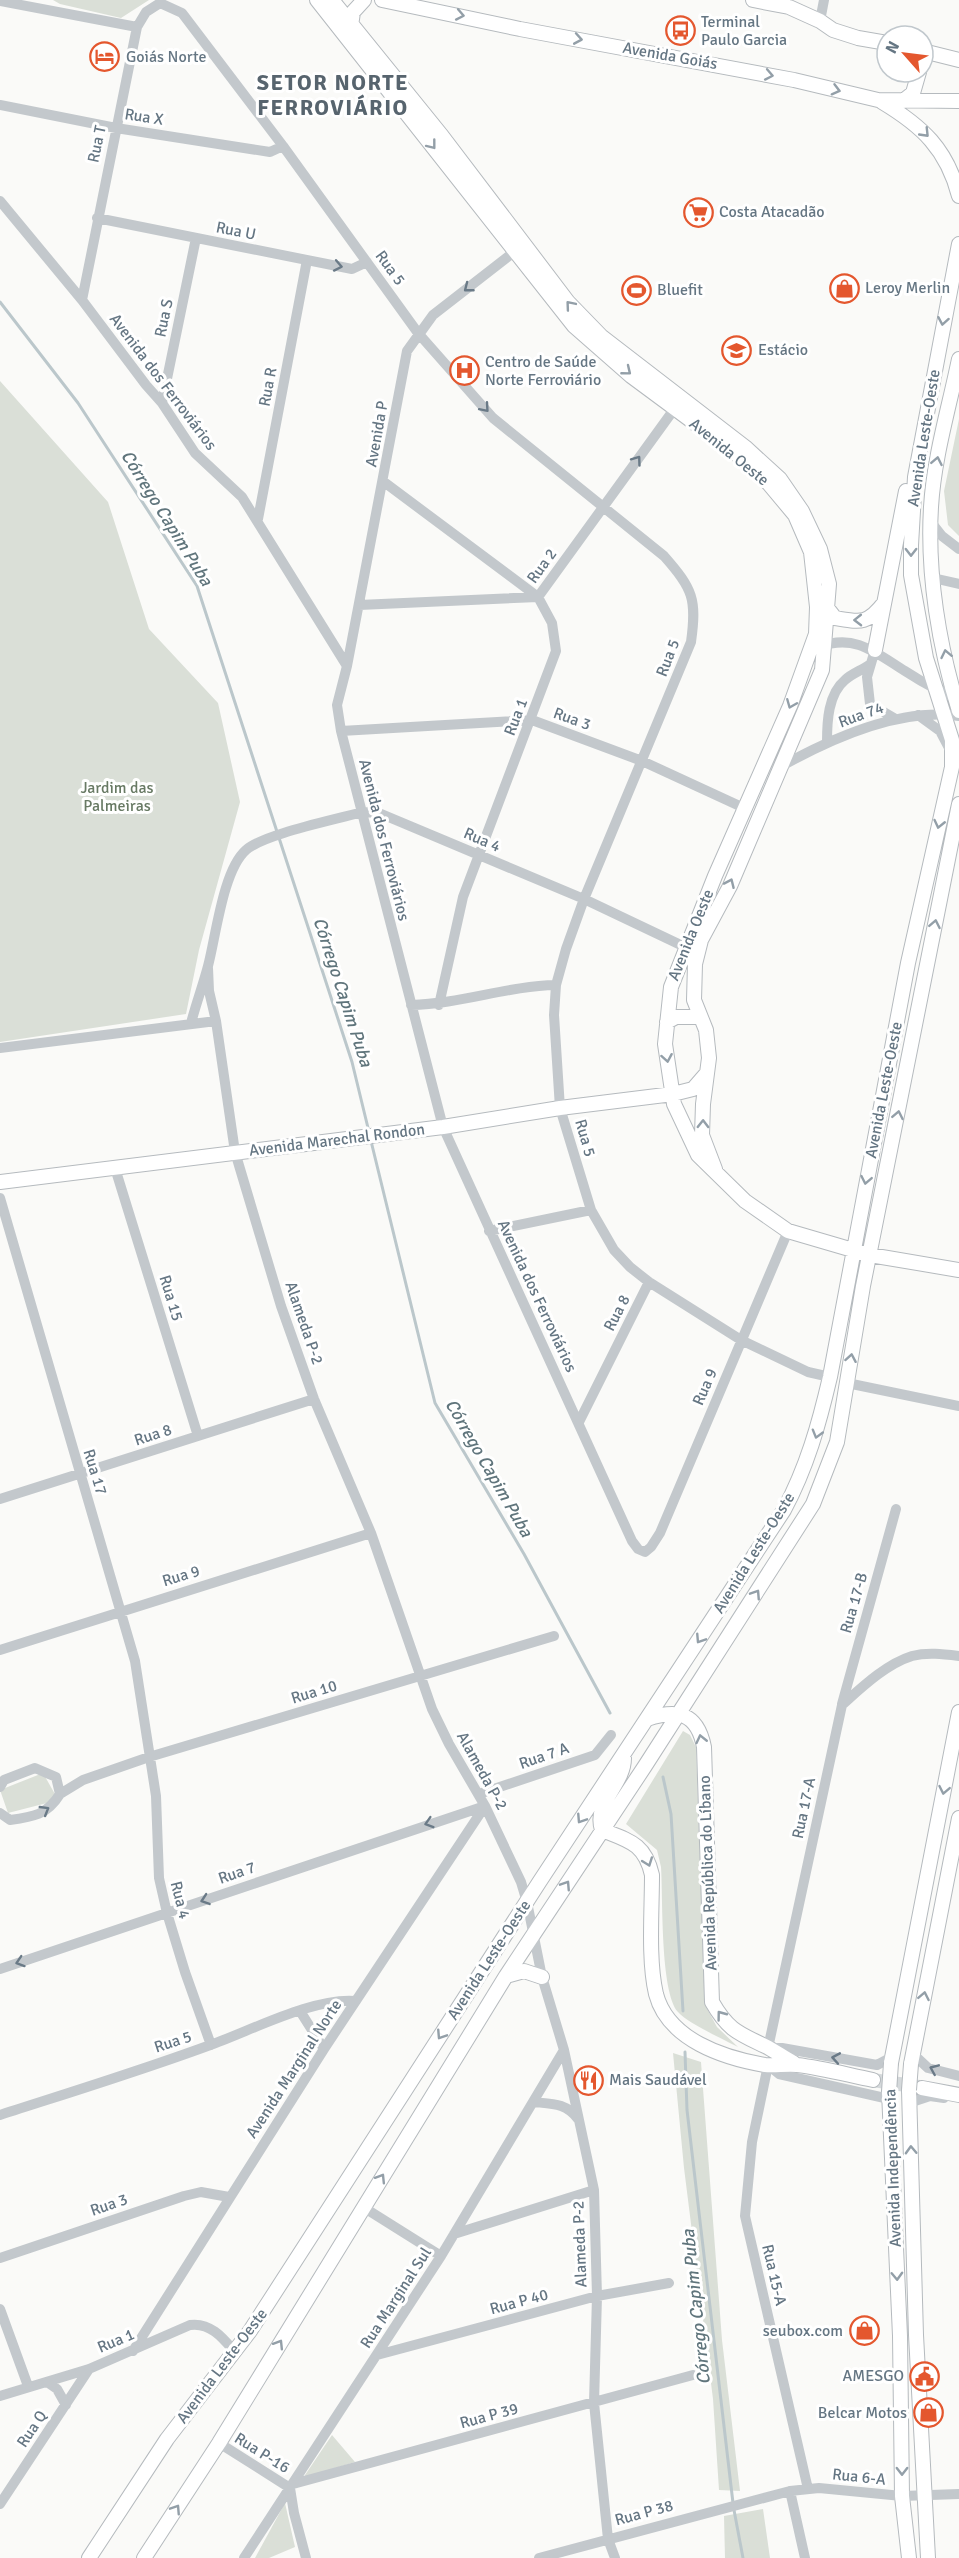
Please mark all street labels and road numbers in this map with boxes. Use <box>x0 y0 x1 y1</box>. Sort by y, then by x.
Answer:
street label: Avenida Goiás <box>621 38 719 74</box>
street label: Rua X <box>123 104 165 130</box>
street label: Rua T <box>83 123 111 164</box>
street label: Rua U <box>214 217 258 245</box>
street label: Rua 5 <box>371 247 409 289</box>
street label: Rua S <box>150 297 178 339</box>
street label: Avenida dos Ferroviários <box>105 310 221 454</box>
street label: Rua R <box>254 365 282 408</box>
street label: Avenida Leste-Oeste <box>903 368 945 508</box>
street label: Avenida P <box>361 399 393 469</box>
street label: Avenida Oeste <box>685 414 773 490</box>
street label: Rua 2 <box>523 545 561 587</box>
street label: Rua 5 <box>652 637 684 679</box>
street label: Rua 1 <box>500 696 532 738</box>
street label: Rua 74 <box>836 697 887 732</box>
street label: Rua 3 <box>551 703 593 735</box>
street label: Avenida dos Ferroviários <box>354 757 414 923</box>
street label: Rua 4 <box>460 823 504 857</box>
street label: Avenida Oeste <box>664 886 718 984</box>
street label: Avenida Leste-Oeste <box>861 1020 907 1160</box>
street label: Rua 5 <box>570 1117 600 1159</box>
street label: Avenida Marechal Rondon <box>248 1119 426 1161</box>
street label: Avenida dos Ferroviários <box>493 1217 581 1375</box>
street label: Rua 15 <box>155 1273 187 1323</box>
street label: Alameda P-2 <box>280 1279 328 1367</box>
street label: Rua 8 <box>599 1291 635 1335</box>
street label: Rua 9 <box>688 1365 722 1409</box>
street label: Rua 8 <box>132 1420 174 1450</box>
street label: Rua 17 <box>79 1447 111 1497</box>
street label: Avenida Leste-Oeste <box>709 1489 799 1617</box>
street label: Rua 9 <box>160 1561 202 1591</box>
street label: Rua 17-B <box>836 1570 872 1636</box>
street label: Rua 10 <box>289 1676 339 1708</box>
street label: Alameda P-2 <box>452 1728 512 1814</box>
street label: Rua 7 A <box>516 1738 572 1774</box>
street label: Avenida República do Líbano <box>695 1775 721 1971</box>
street label: Rua 17-A <box>788 1775 820 1841</box>
street label: Rua 7 <box>216 1857 258 1889</box>
street label: Rua 4 <box>166 1879 194 1921</box>
street label: Avenida Leste-Oeste <box>443 1896 535 2024</box>
street label: Avenida Marginal Norte <box>242 1996 346 2142</box>
street label: Rua 5 <box>152 2027 194 2057</box>
street label: Avenida Independência <box>880 2089 906 2247</box>
street label: Rua 3 <box>88 2189 130 2221</box>
street label: Alameda P-2 <box>568 2200 592 2288</box>
street label: Rua 15-A <box>757 2242 791 2308</box>
street label: Rua Marginal Sul <box>356 2243 436 2352</box>
street label: Rua P 40 <box>488 2285 550 2319</box>
street label: Avenida Leste-Oeste <box>172 2305 272 2427</box>
street label: Rua 1 <box>94 2324 138 2358</box>
street label: Rua P 39 <box>458 2399 520 2433</box>
street label: Rua Q <box>13 2407 51 2451</box>
street label: Rua P-16 <box>231 2428 293 2478</box>
street label: Rua 6-A <box>831 2464 887 2490</box>
street label: Rua P 38 <box>613 2496 675 2530</box>

